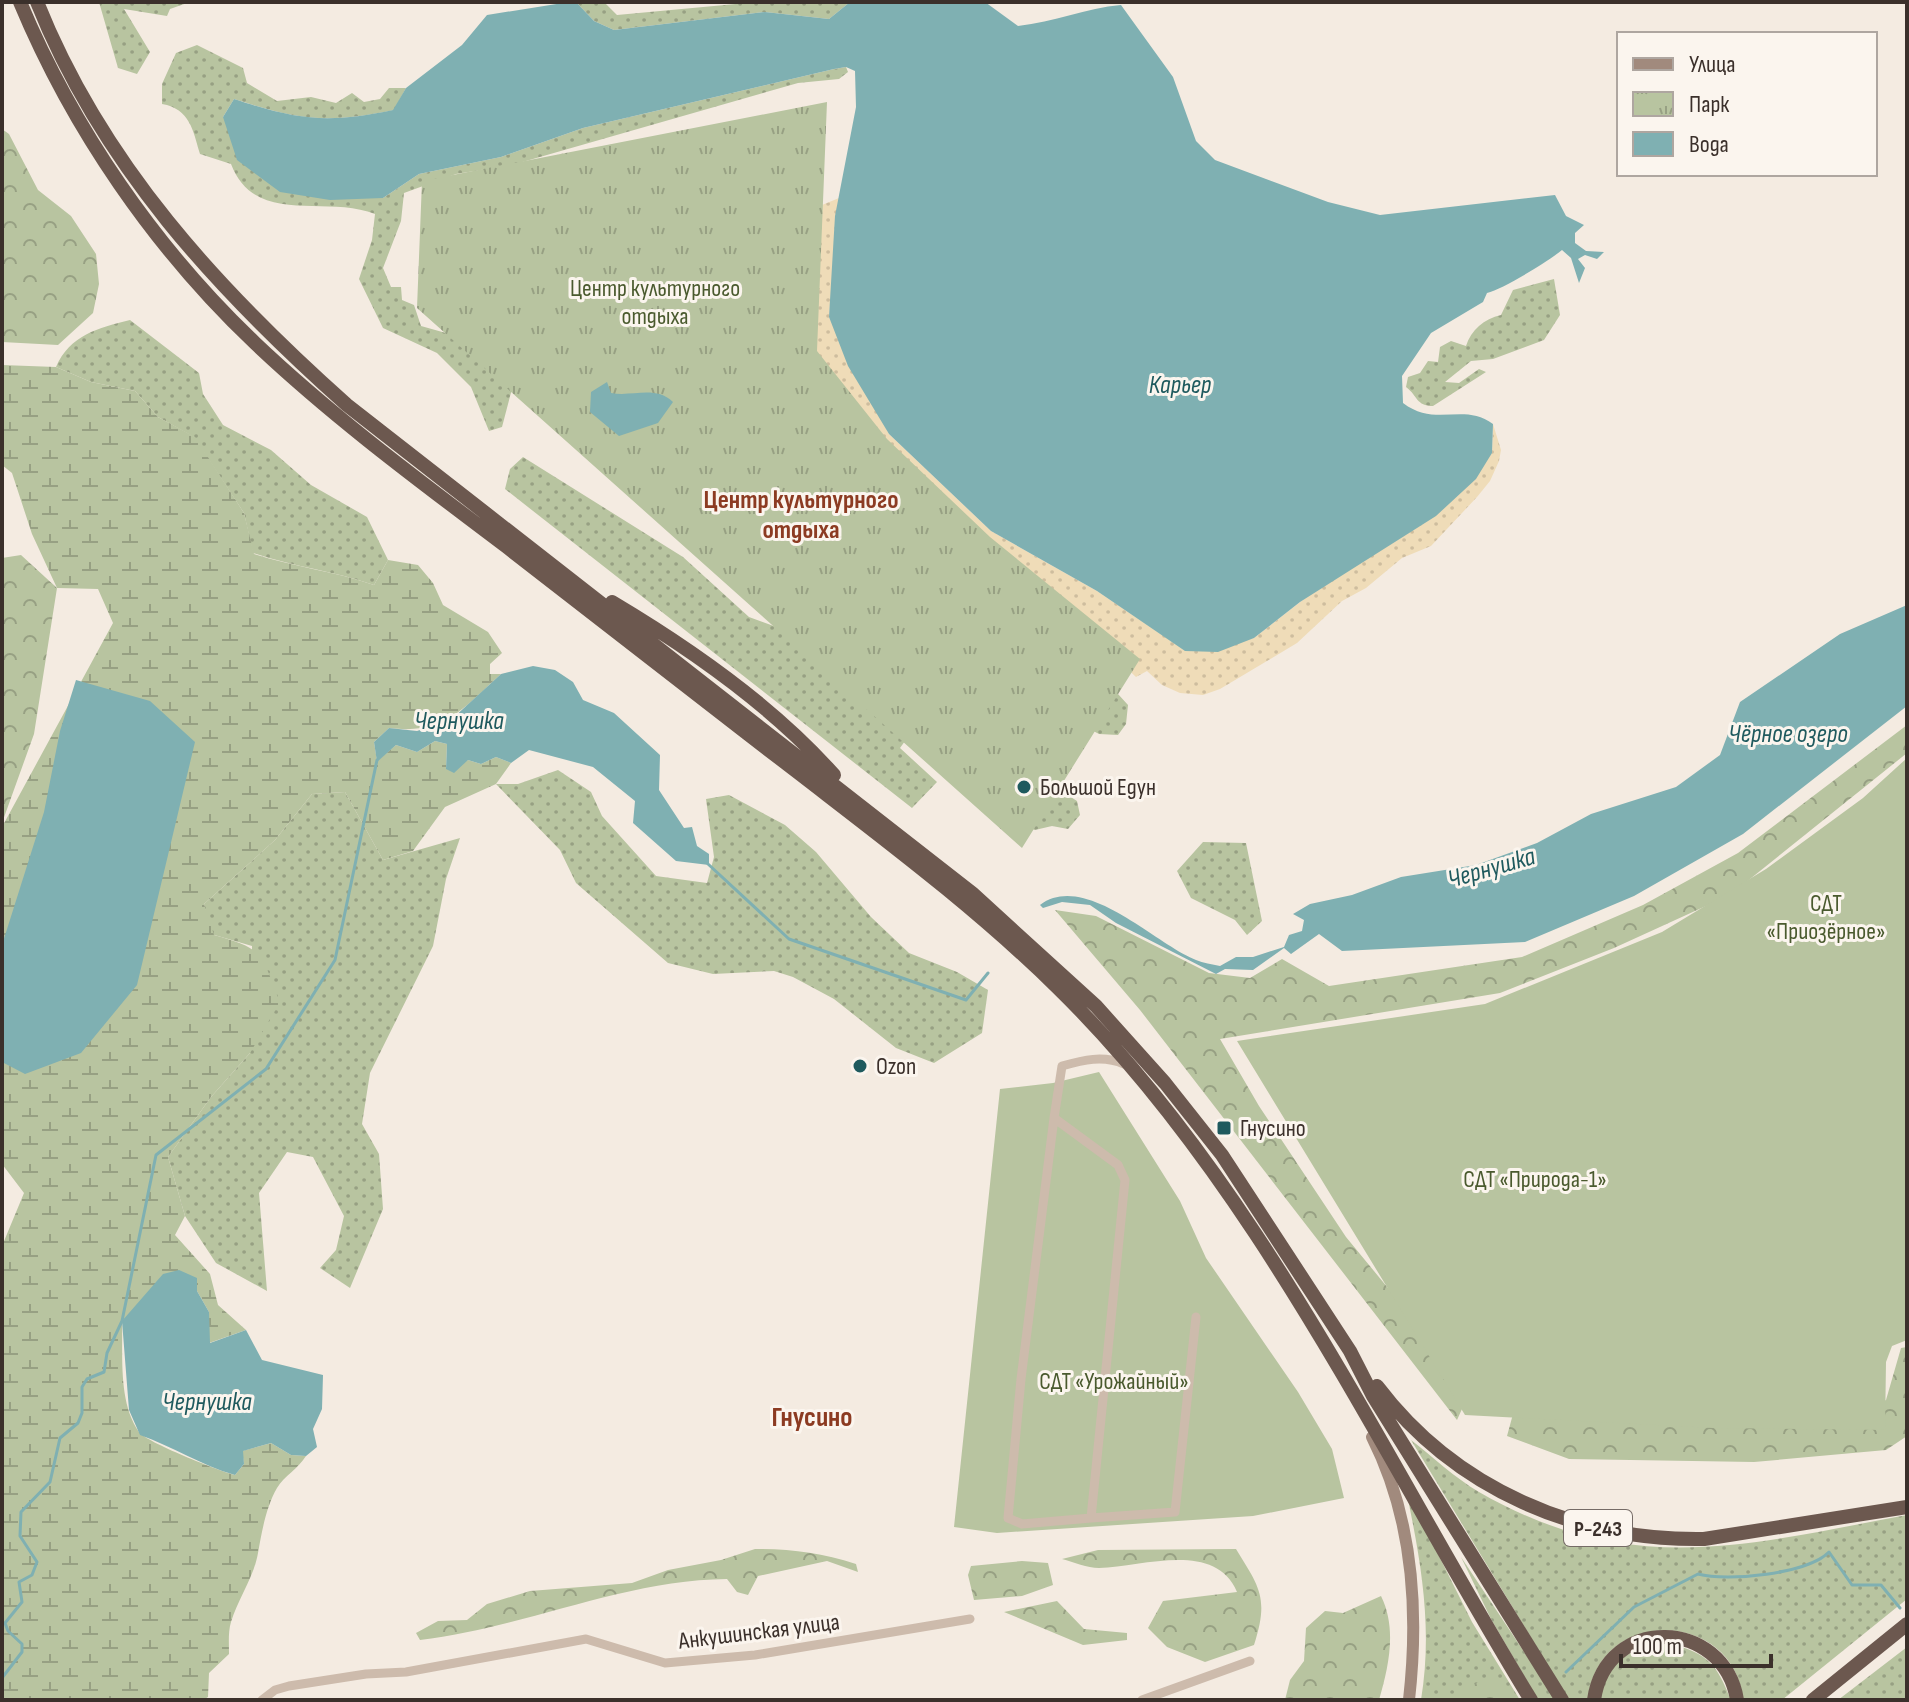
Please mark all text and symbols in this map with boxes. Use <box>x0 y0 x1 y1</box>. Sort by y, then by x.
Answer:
legend <box>1617 32 1877 176</box>
text: Улица <box>1689 50 1735 79</box>
text: Парк <box>1689 90 1730 119</box>
text: Вода <box>1689 130 1729 159</box>
park label: Центр культурного отдыха <box>570 274 740 331</box>
water label: Карьер <box>1149 370 1212 401</box>
district label: Центр культурного отдыха <box>704 485 898 546</box>
water label: Чернушка <box>414 706 504 737</box>
water label: Чёрное озеро <box>1728 719 1848 750</box>
place label: Большой Едун <box>1040 773 1156 802</box>
marker: Большой Едун <box>1015 778 1033 796</box>
water label: Чернушка <box>1444 841 1539 896</box>
park label: СДТ «Приозёрное» <box>1767 889 1885 946</box>
place label: Ozon <box>876 1052 916 1081</box>
marker: Ozon <box>851 1057 869 1075</box>
place label: Гнусино <box>1240 1114 1306 1143</box>
marker: Гнусино <box>1215 1119 1233 1137</box>
park label: СДТ «Природа-1» <box>1463 1165 1607 1194</box>
park label: СДТ «Урожайный» <box>1039 1367 1189 1396</box>
water label: Чернушка <box>162 1387 252 1418</box>
district label: Гнусино <box>771 1401 853 1434</box>
road number: Р-243 <box>1564 1510 1632 1546</box>
street label: Анкушинская улица <box>676 1607 841 1656</box>
scale bar <box>1621 1618 1771 1668</box>
text: 100 m <box>1633 1632 1682 1661</box>

